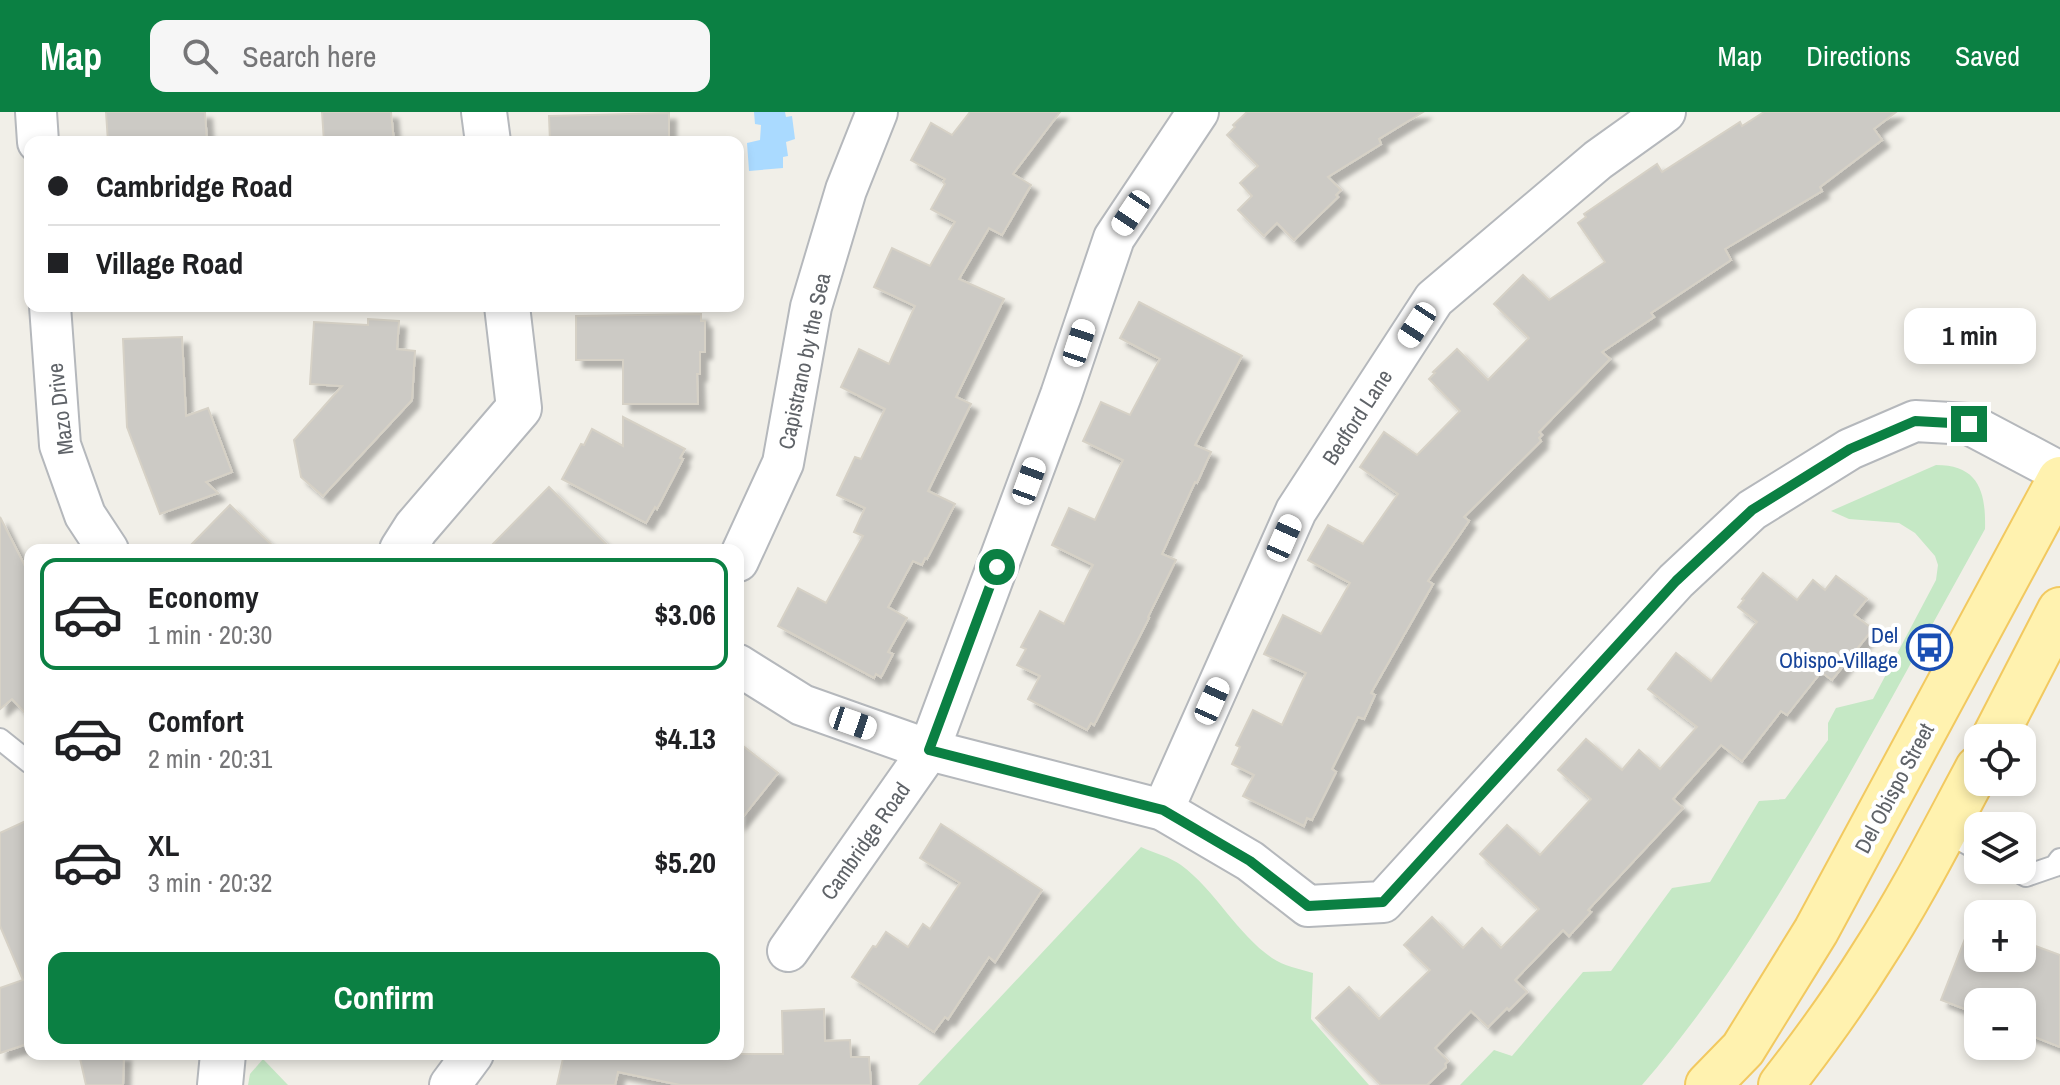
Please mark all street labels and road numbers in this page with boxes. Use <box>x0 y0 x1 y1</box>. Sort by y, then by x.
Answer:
street label: Capistrano by the Sea <box>771 270 837 452</box>
street label: Mazo Drive <box>39 361 81 457</box>
street label: Bedford Lane <box>1315 363 1399 471</box>
street label: Del Obispo Street <box>1847 718 1941 858</box>
street label: Cambridge Road <box>813 776 917 906</box>

